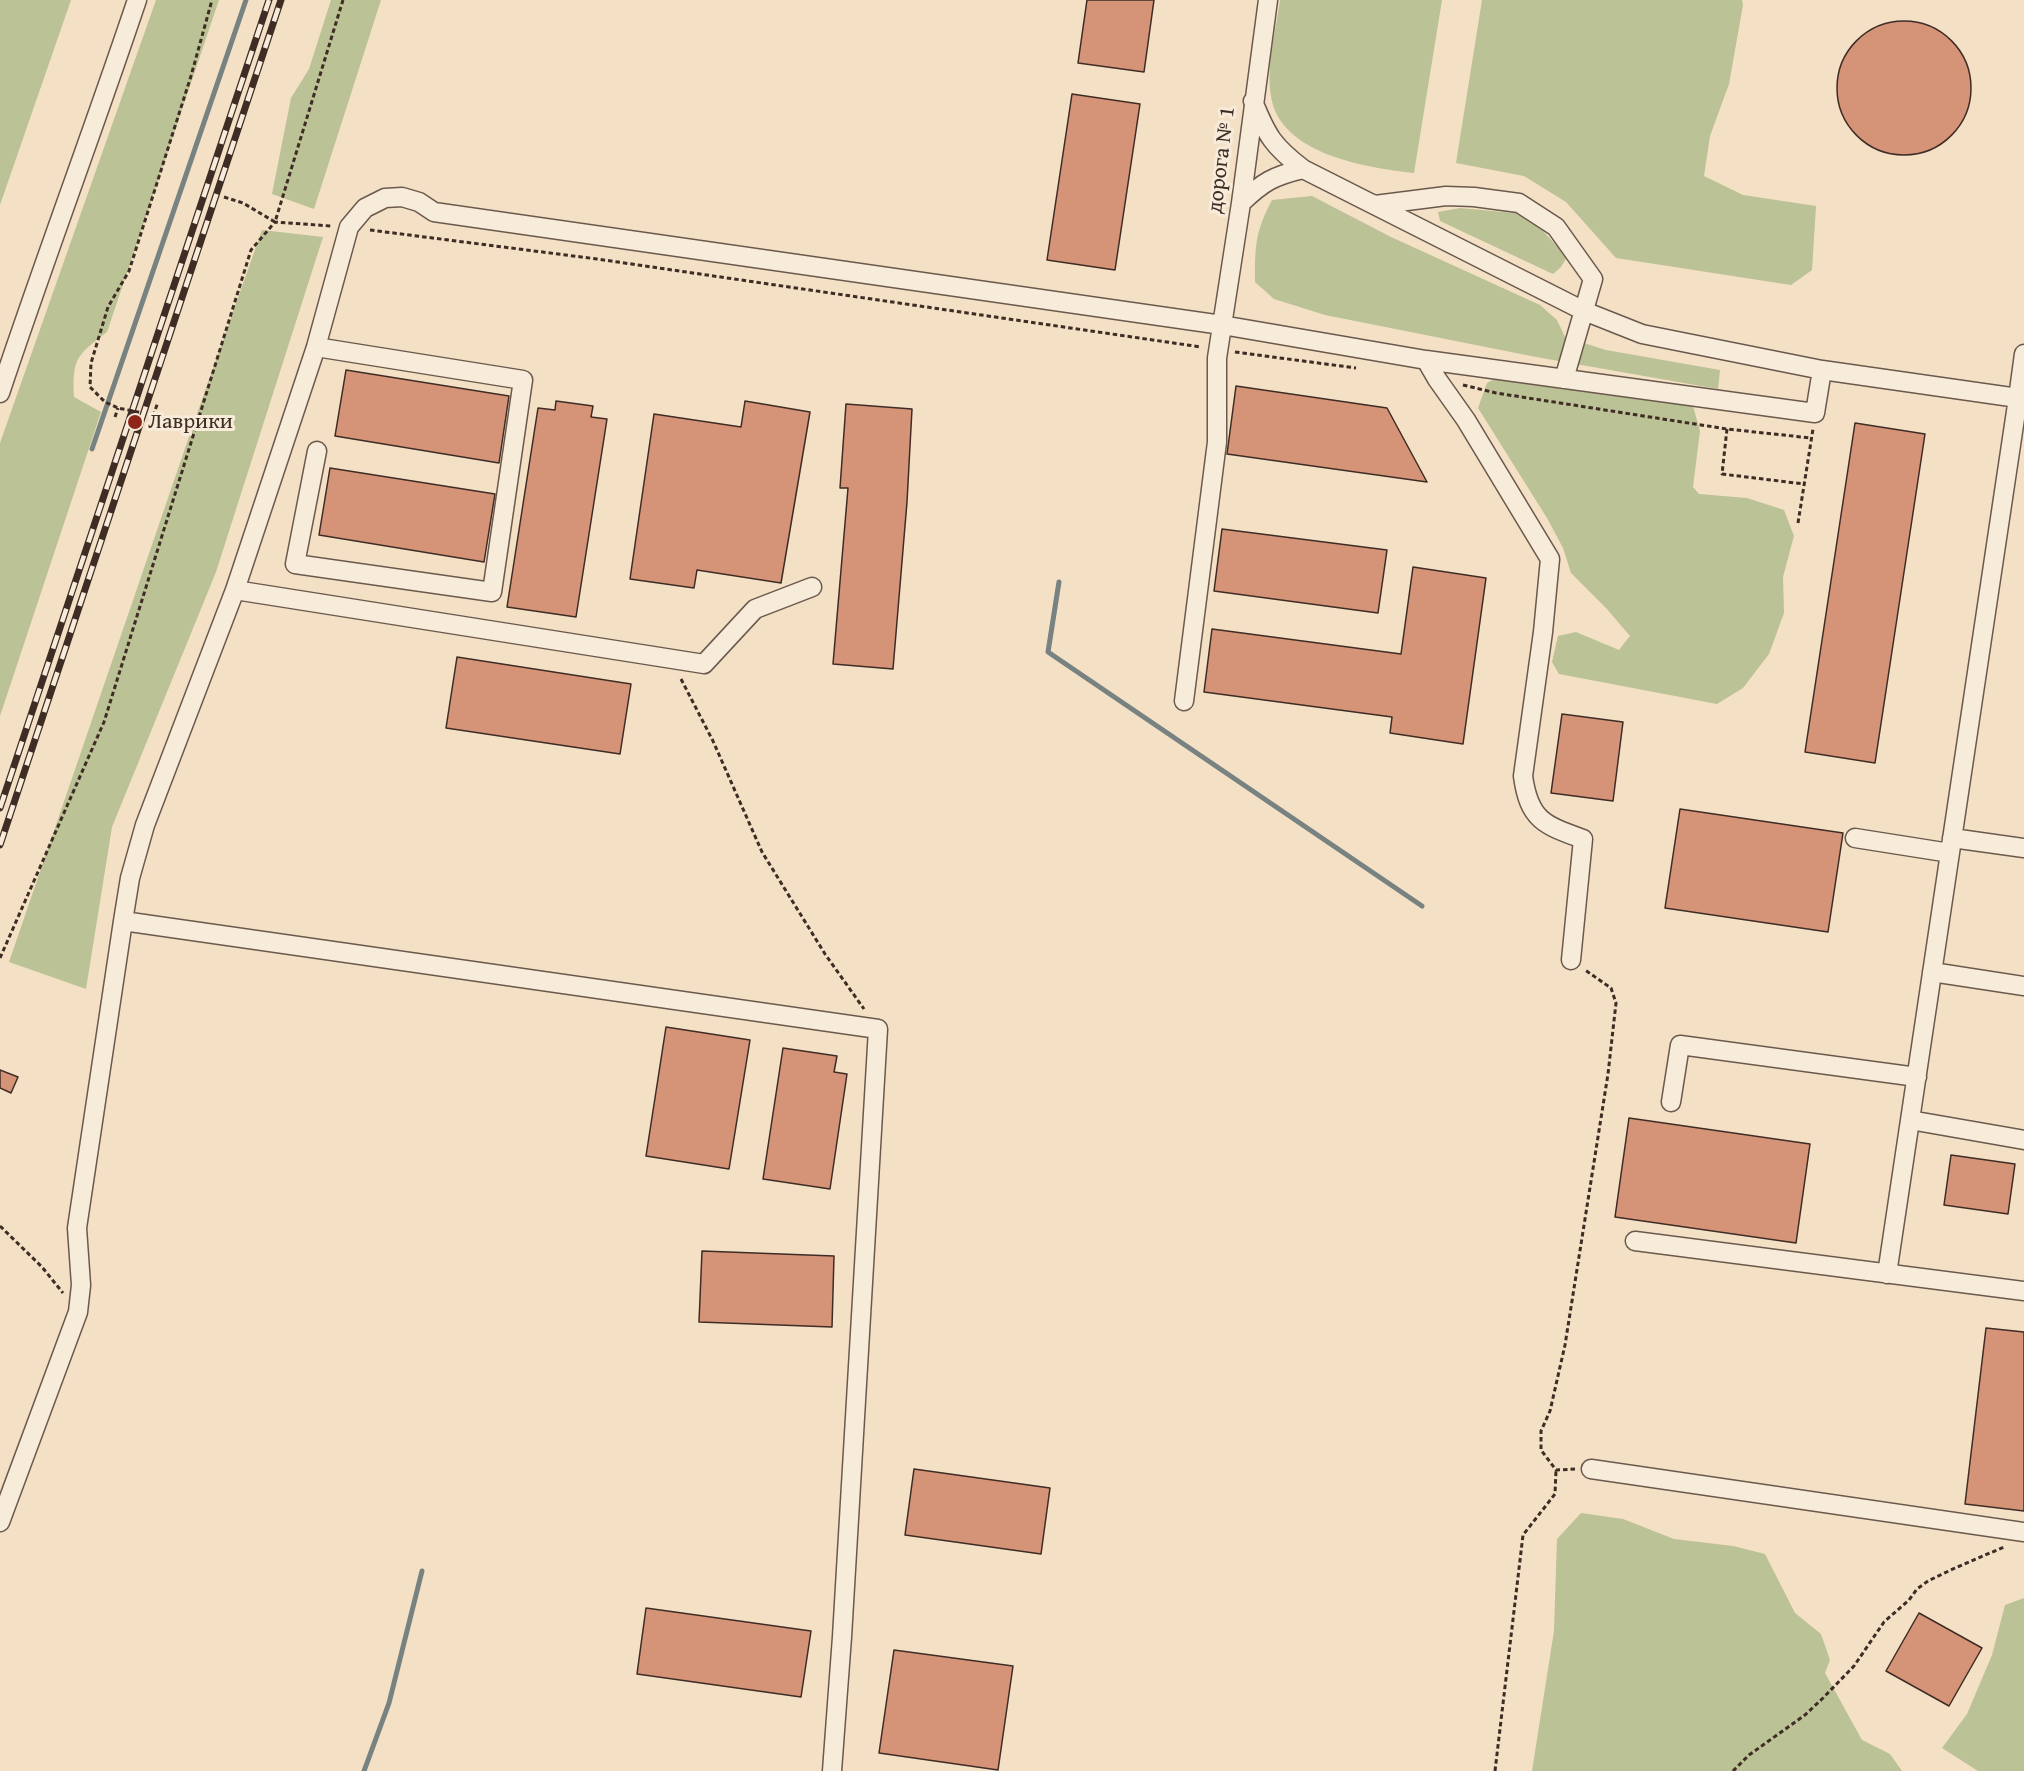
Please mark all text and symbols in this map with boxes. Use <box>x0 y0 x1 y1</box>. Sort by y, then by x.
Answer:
street label: дорога № 1 <box>1202 105 1242 215</box>
place label: Лаврики <box>148 409 233 435</box>
marker: Лаврики <box>126 413 144 431</box>

